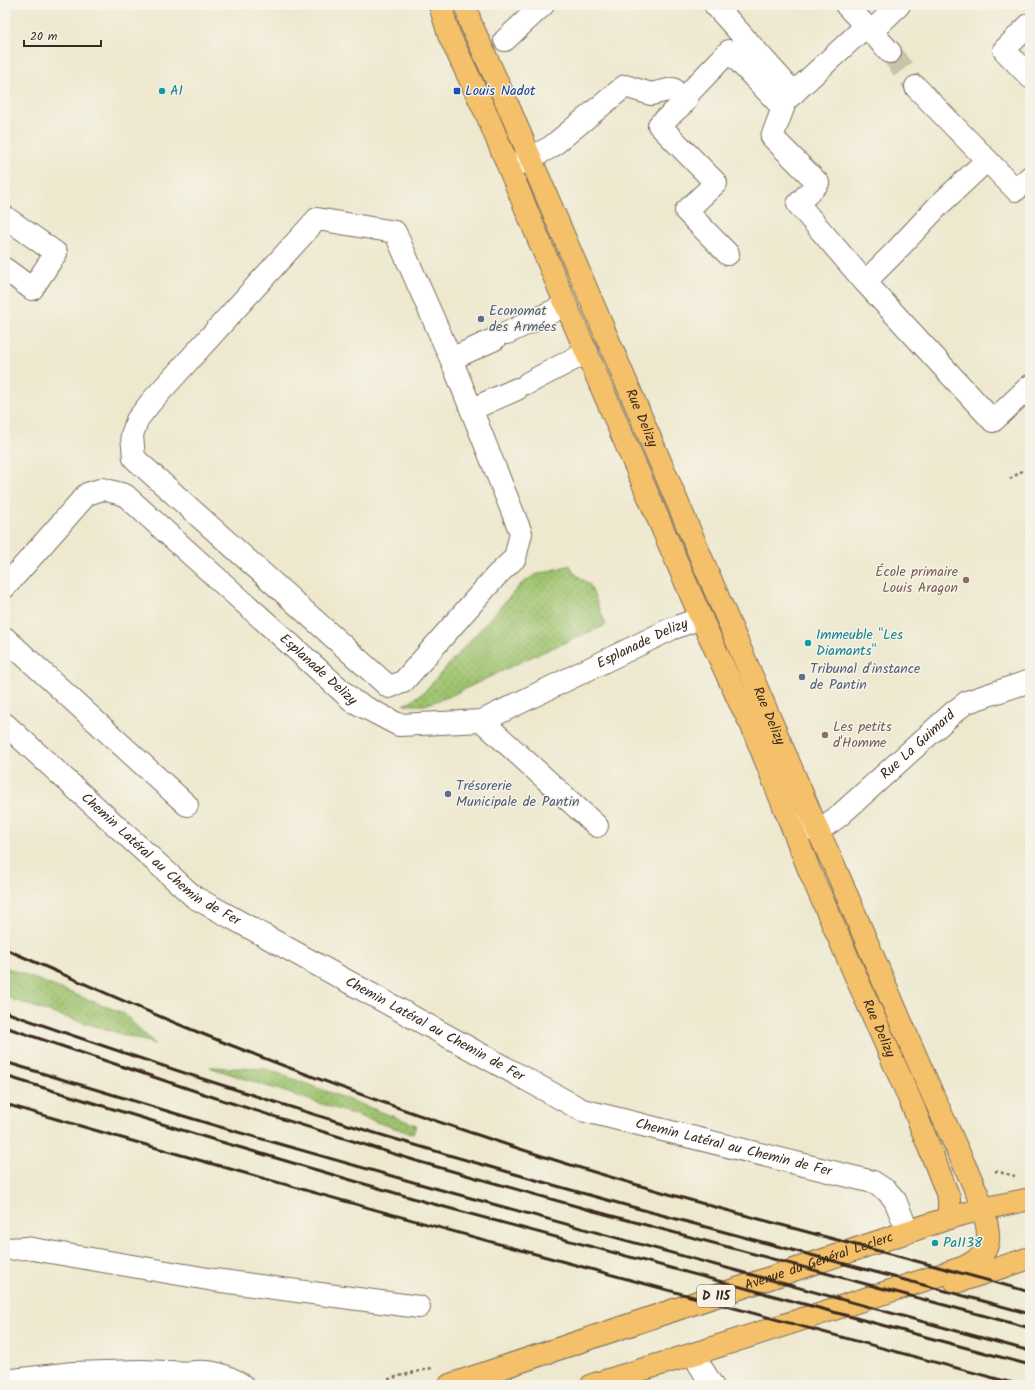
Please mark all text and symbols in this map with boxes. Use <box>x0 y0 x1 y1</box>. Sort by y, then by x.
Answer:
scale bar <box>24 22 101 48</box>
text: 20 m <box>30 27 58 46</box>
place label: A1 <box>170 80 183 102</box>
place label: Louis Nadot <box>465 80 536 102</box>
marker: A1 <box>157 86 167 96</box>
marker: Louis Nadot <box>452 86 462 96</box>
place label: Economat des Armées <box>489 300 557 338</box>
marker: Economat des Armées <box>476 314 486 324</box>
street label: Rue Delizy <box>619 385 664 451</box>
place label: École primaire Louis Aragon <box>875 561 959 599</box>
marker: École primaire Louis Aragon <box>961 575 971 585</box>
street label: Esplanade Delizy <box>593 613 691 675</box>
place label: Immeuble "Les Diamants" <box>816 624 903 662</box>
street label: Esplanade Delizy <box>274 628 363 711</box>
marker: Immeuble "Les Diamants" <box>803 638 813 648</box>
place label: Tribunal d'instance de Pantin <box>810 658 921 696</box>
marker: Tribunal d'instance de Pantin <box>797 672 807 682</box>
street label: Rue Delizy <box>747 683 791 749</box>
street label: Rue La Guimard <box>875 704 961 785</box>
place label: Les petits d'Homme <box>833 716 892 754</box>
marker: Les petits d'Homme <box>820 730 830 740</box>
place label: Trésorerie Municipale de Pantin <box>456 775 579 813</box>
street label: Chemin Latéral au Chemin de Fer <box>76 788 246 932</box>
marker: Trésorerie Municipale de Pantin <box>443 789 453 799</box>
street label: Chemin Latéral au Chemin de Fer <box>341 971 530 1088</box>
street label: Rue Delizy <box>856 996 901 1062</box>
street label: Chemin Latéral au Chemin de Fer <box>633 1113 836 1183</box>
street label: Avenue du Général Leclerc <box>742 1226 896 1297</box>
place label: Pa1138 <box>943 1232 983 1254</box>
marker: Pa1138 <box>930 1238 940 1248</box>
road number: D 115 <box>697 1285 735 1307</box>

